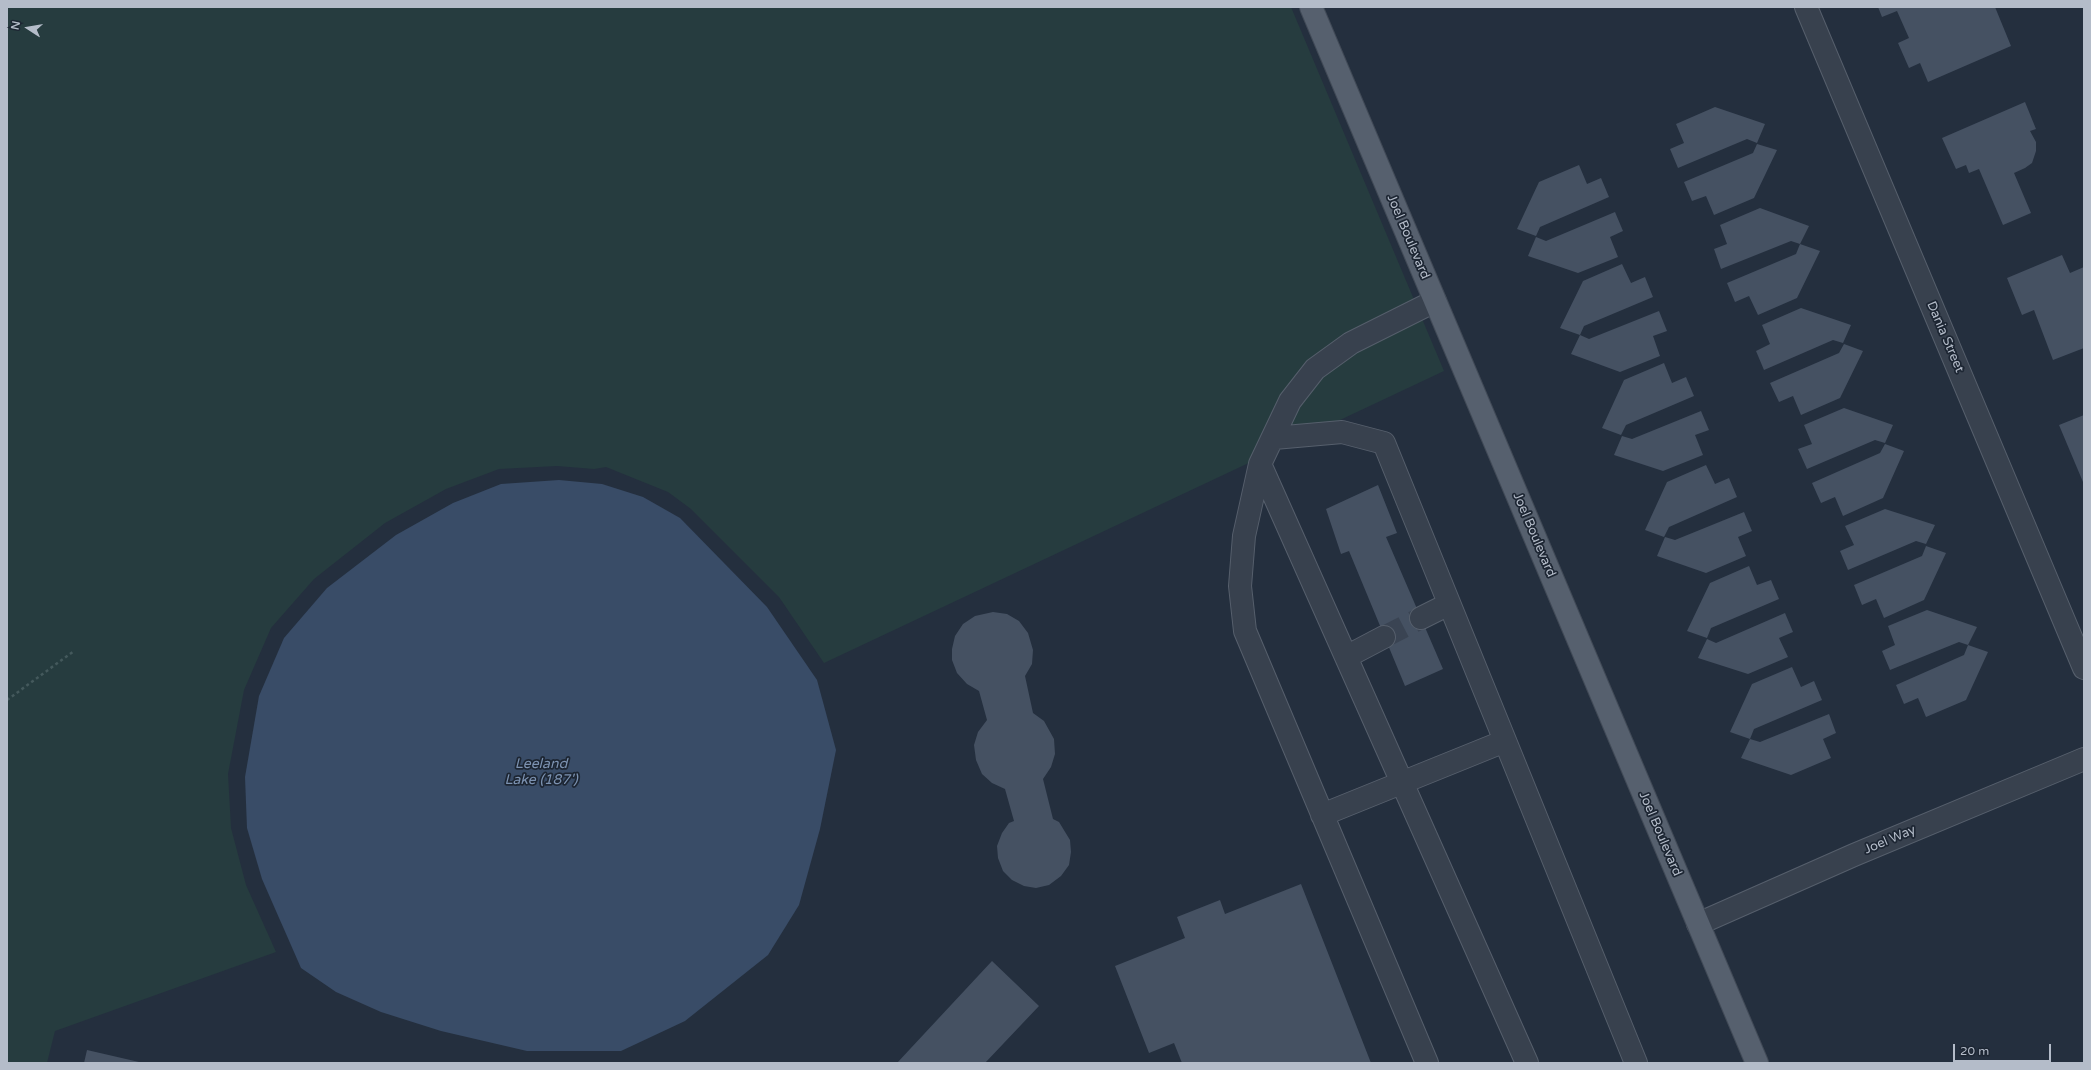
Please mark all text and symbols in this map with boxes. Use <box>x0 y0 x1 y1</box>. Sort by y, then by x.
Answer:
north arrow <box>8 8 48 48</box>
text: N <box>8 20 23 31</box>
street label: Joel Boulevard <box>1383 192 1433 282</box>
street label: Dania Street <box>1923 299 1967 375</box>
street label: Joel Boulevard <box>1509 490 1559 580</box>
water label: Leeland Lake (187') <box>504 756 578 788</box>
street label: Joel Boulevard <box>1635 789 1685 879</box>
street label: Joel Way <box>1862 822 1918 858</box>
scale bar <box>1955 1036 2053 1062</box>
text: 20 m <box>1960 1044 1989 1058</box>

